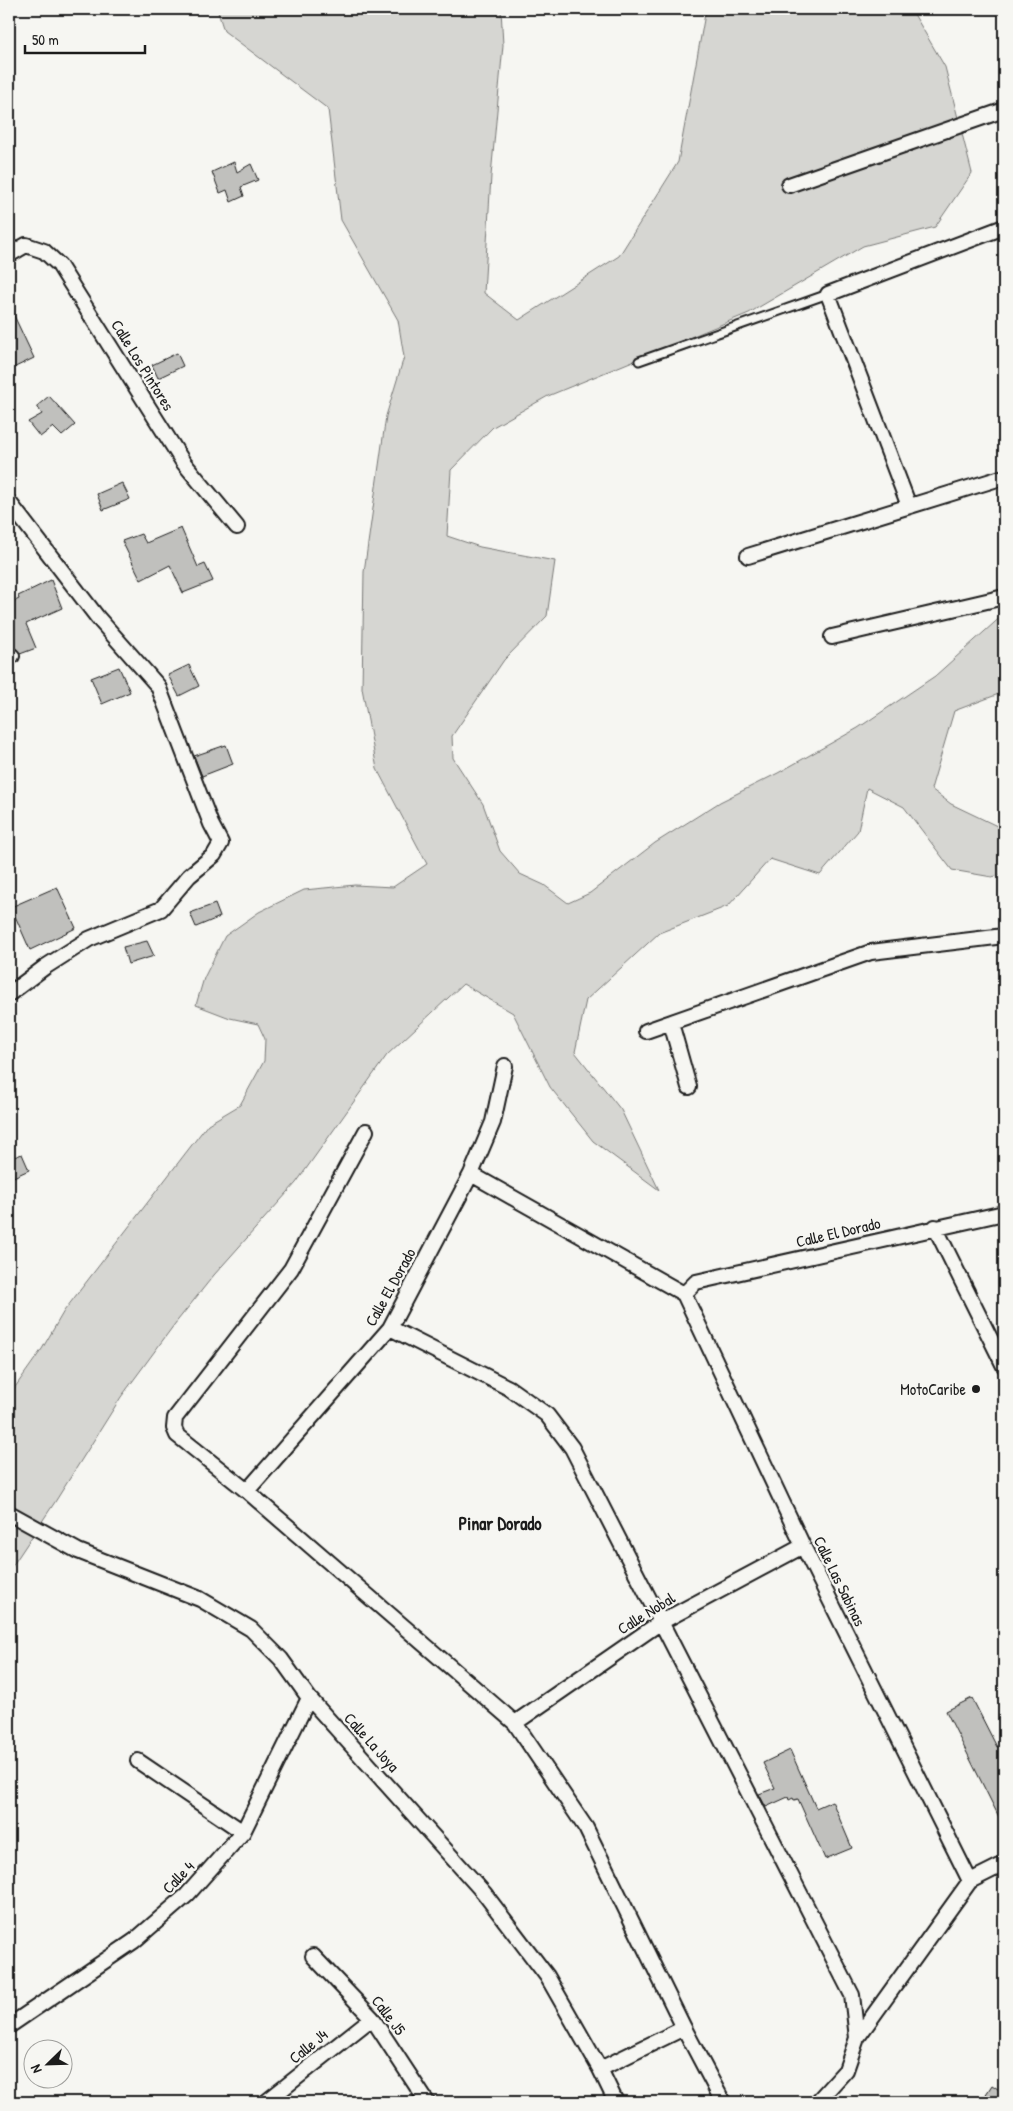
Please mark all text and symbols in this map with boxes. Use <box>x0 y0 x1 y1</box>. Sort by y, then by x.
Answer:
scale bar <box>25 22 145 54</box>
text: 50 m <box>32 29 59 50</box>
street label: Calle Los Pintores <box>106 315 180 415</box>
street label: Calle El Dorado <box>794 1211 883 1252</box>
street label: Calle El Dorado <box>359 1244 421 1330</box>
place label: MotoCaribe <box>900 1378 967 1400</box>
marker: MotoCaribe <box>970 1383 982 1395</box>
district label: Pinar Dorado <box>458 1511 542 1536</box>
street label: Calle Las Sabinas <box>809 1532 871 1630</box>
street label: Calle Nobal <box>613 1586 680 1639</box>
street label: Calle La Joya <box>339 1707 405 1777</box>
street label: Calle 4 <box>157 1856 199 1898</box>
street label: Calle J5 <box>367 1991 411 2040</box>
street label: Calle J4 <box>284 2024 332 2068</box>
north arrow <box>22 2038 72 2088</box>
text: N <box>25 2062 46 2076</box>

